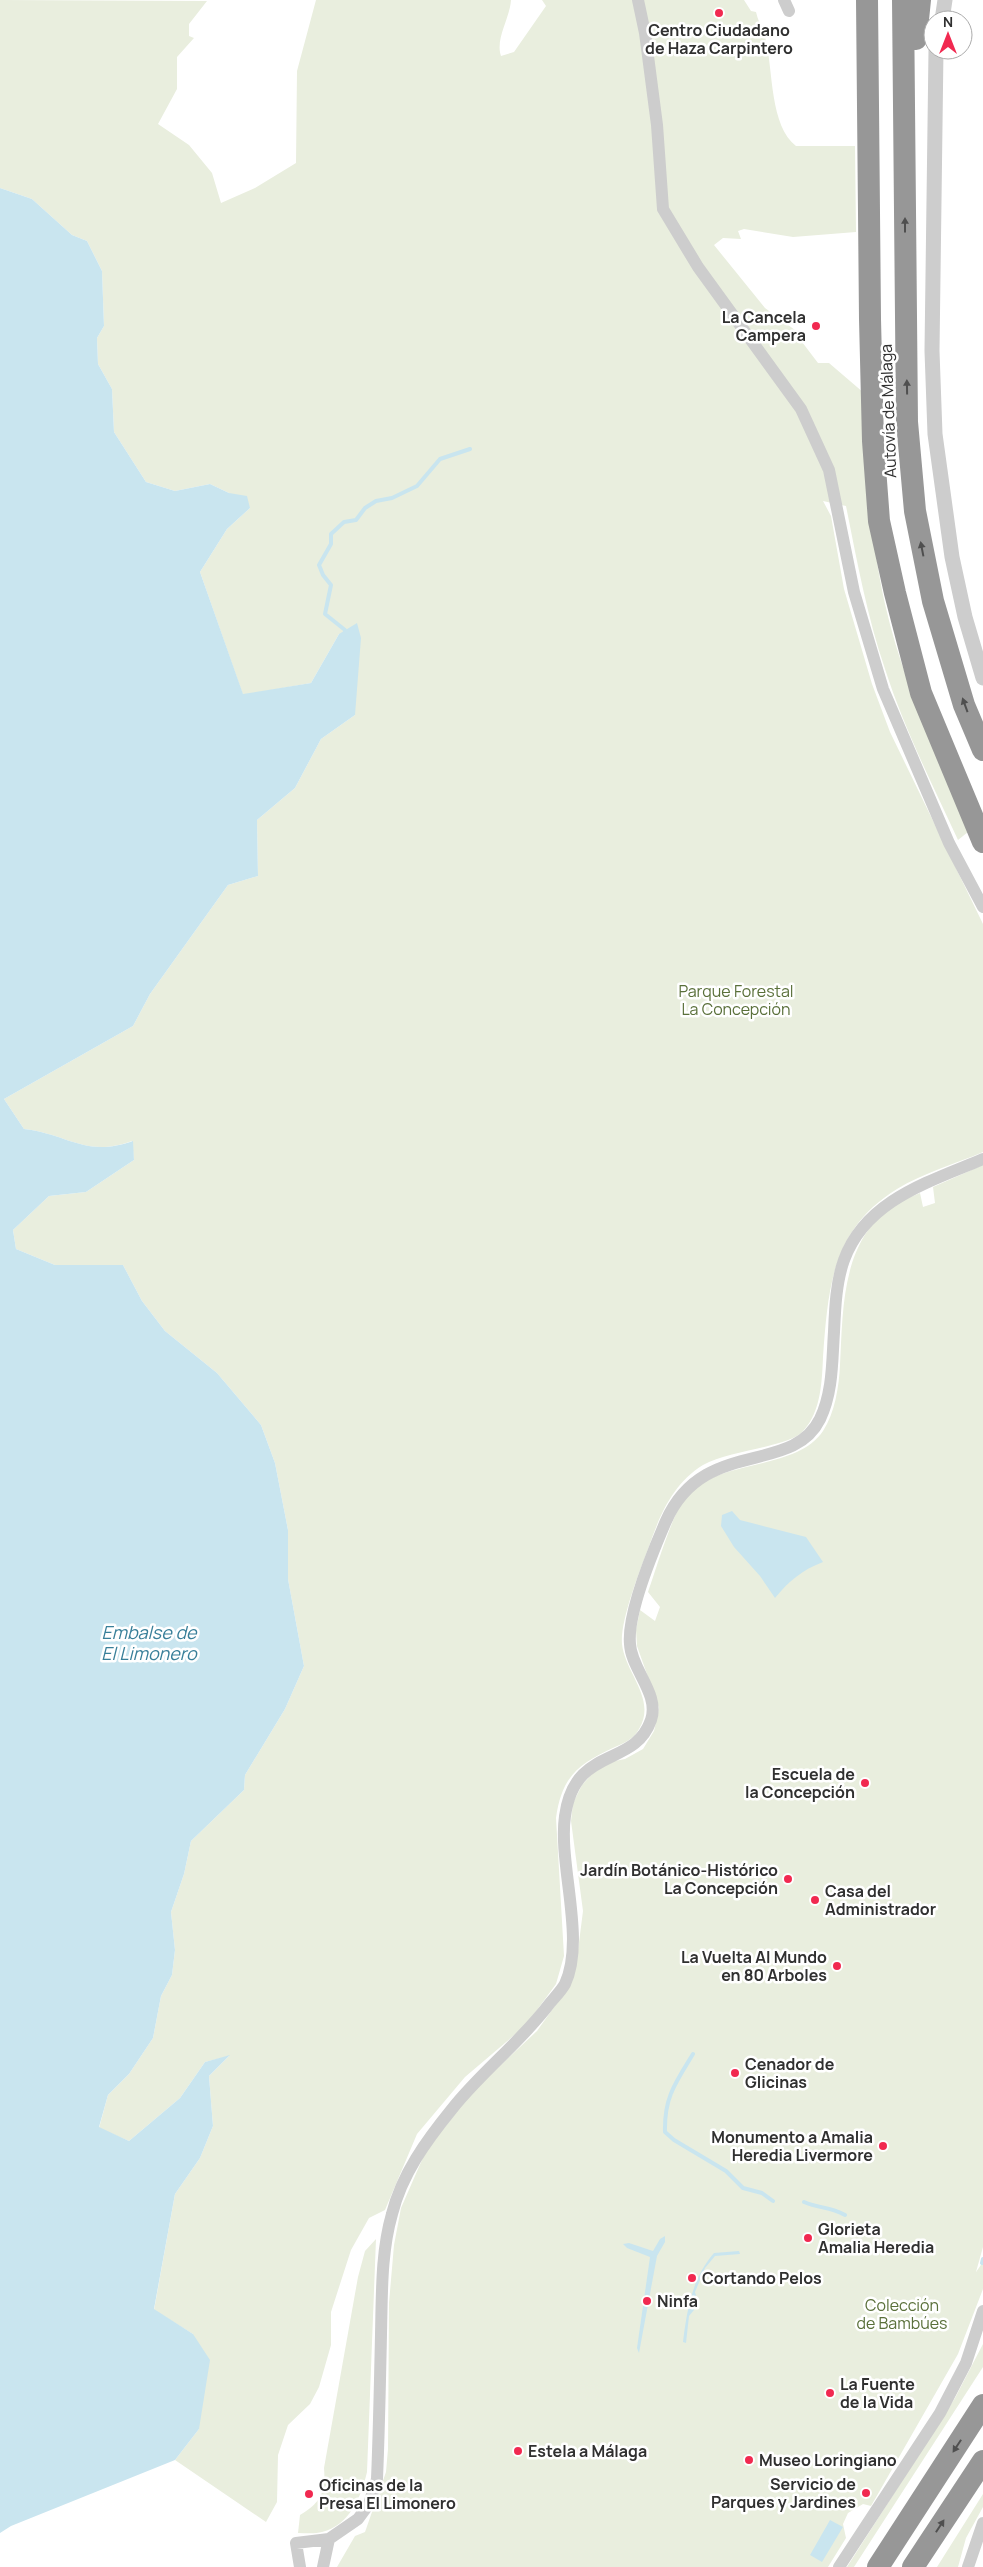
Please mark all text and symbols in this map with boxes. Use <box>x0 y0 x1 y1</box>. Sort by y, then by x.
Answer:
marker: Centro Ciudadano de Haza Carpintero <box>713 7 725 19</box>
north arrow <box>923 10 973 60</box>
text: N <box>943 12 953 31</box>
place label: Centro Ciudadano de Haza Carpintero <box>645 19 793 59</box>
one-way arrow <box>901 216 909 232</box>
place label: La Cancela Campera <box>722 306 806 346</box>
marker: La Cancela Campera <box>810 320 822 332</box>
street label: Autovía de Málaga <box>875 344 901 478</box>
one-way arrow <box>902 379 910 395</box>
one-way arrow <box>918 541 926 556</box>
one-way arrow <box>961 697 969 712</box>
park label: Parque Forestal La Concepción <box>678 980 794 1020</box>
water label: Embalse de El Limonero <box>101 1620 198 1665</box>
place label: Escuela de la Concepción <box>745 1763 855 1803</box>
marker: Escuela de la Concepción <box>859 1777 871 1789</box>
place label: Jardín Botánico-Histórico La Concepción <box>580 1859 778 1899</box>
marker: Jardín Botánico-Histórico La Concepción <box>782 1873 794 1885</box>
place label: Casa del Administrador <box>825 1880 936 1920</box>
marker: Casa del Administrador <box>809 1894 821 1906</box>
place label: La Vuelta Al Mundo en 80 Arboles <box>681 1946 827 1986</box>
marker: La Vuelta Al Mundo en 80 Arboles <box>831 1960 843 1972</box>
place label: Cenador de Glicinas <box>745 2053 835 2093</box>
marker: Cenador de Glicinas <box>729 2067 741 2079</box>
place label: Monumento a Amalia Heredia Livermore <box>711 2126 873 2166</box>
marker: Monumento a Amalia Heredia Livermore <box>877 2140 889 2152</box>
place label: Glorieta Amalia Heredia <box>818 2218 934 2258</box>
marker: Glorieta Amalia Heredia <box>802 2232 814 2244</box>
place label: Cortando Pelos <box>702 2267 822 2289</box>
marker: Cortando Pelos <box>686 2272 698 2284</box>
place label: Ninfa <box>657 2290 698 2312</box>
park label: Colección de Bambúes <box>856 2294 948 2334</box>
marker: Ninfa <box>641 2295 653 2307</box>
place label: La Fuente de la Vida <box>840 2373 915 2413</box>
marker: La Fuente de la Vida <box>824 2387 836 2399</box>
place label: Estela a Málaga <box>528 2440 647 2462</box>
one-way arrow <box>952 2440 961 2453</box>
marker: Estela a Málaga <box>512 2445 524 2457</box>
place label: Museo Loringiano <box>759 2449 897 2471</box>
marker: Museo Loringiano <box>743 2454 755 2466</box>
place label: Servicio de Parques y Jardines <box>711 2473 856 2513</box>
place label: Oficinas de la Presa El Limonero <box>319 2474 456 2514</box>
marker: Servicio de Parques y Jardines <box>860 2487 872 2499</box>
marker: Oficinas de la Presa El Limonero <box>303 2488 315 2500</box>
one-way arrow <box>935 2520 945 2533</box>

